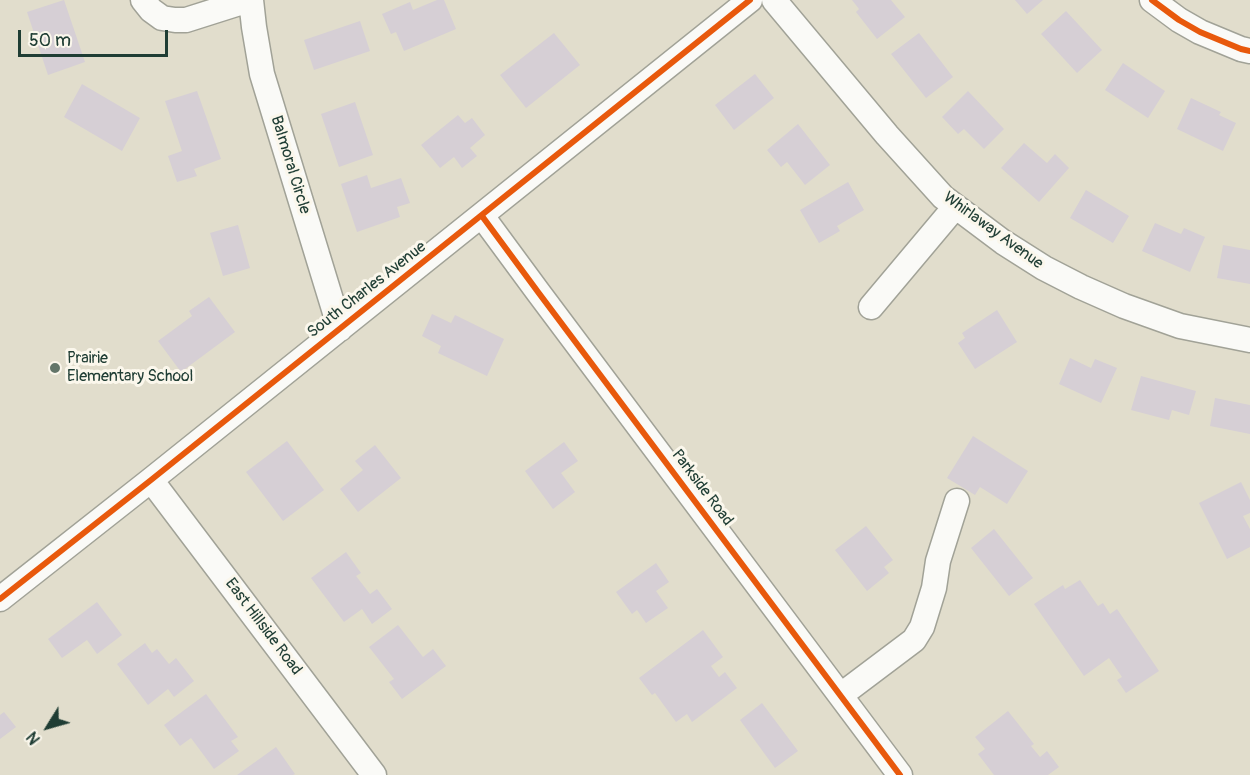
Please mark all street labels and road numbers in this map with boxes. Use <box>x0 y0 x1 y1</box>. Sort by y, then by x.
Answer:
street label: Balmoral Circle <box>266 114 314 216</box>
street label: Whirlaway Avenue <box>939 188 1047 274</box>
street label: South Charles Avenue <box>304 238 430 342</box>
street label: Parkside Road <box>667 446 737 530</box>
street label: East Hillside Road <box>220 575 306 679</box>

